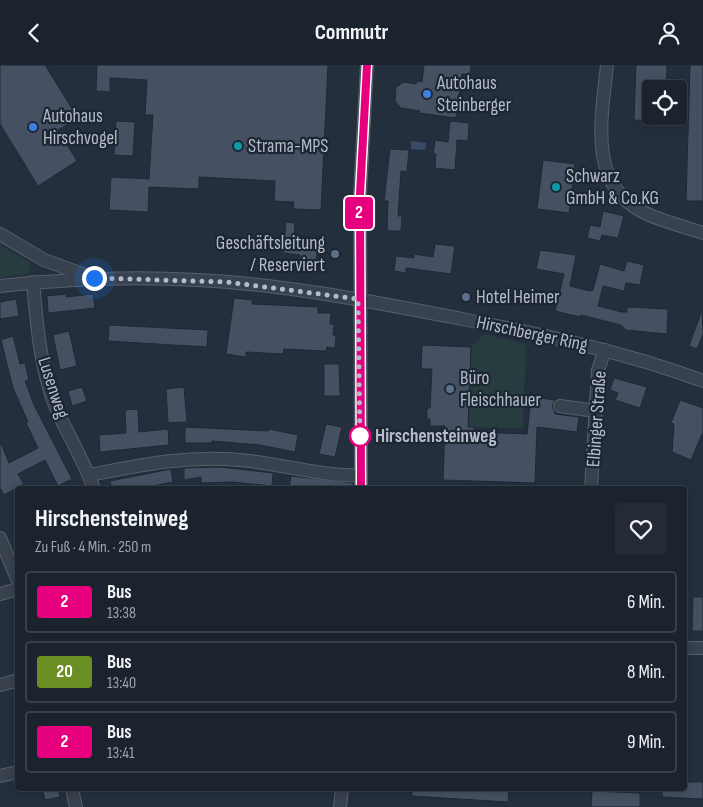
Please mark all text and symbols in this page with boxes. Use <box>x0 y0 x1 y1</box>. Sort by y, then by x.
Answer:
icon: back <box>20 19 48 47</box>
text: Commutr <box>315 19 388 46</box>
icon: person <box>655 19 683 47</box>
place label: Autohaus Steinberger <box>436 72 512 117</box>
map controls <box>642 80 687 125</box>
button: locate <box>642 80 687 125</box>
marker: Autohaus Steinberger <box>421 88 433 100</box>
place label: Autohaus Hirschvogel <box>42 105 118 150</box>
marker: Autohaus Hirschvogel <box>27 121 39 133</box>
place label: Strama-MPS <box>248 135 328 158</box>
marker: Strama-MPS <box>232 140 244 152</box>
place label: Schwarz GmbH & Co.KG <box>566 165 659 210</box>
marker: Schwarz GmbH & Co.KG <box>550 181 562 193</box>
line badge: 2 <box>343 197 375 229</box>
text: 2 <box>355 202 363 223</box>
place label: Geschäftsleitung / Reserviert <box>216 232 325 277</box>
marker: Geschäftsleitung / Reserviert <box>329 248 341 260</box>
your location <box>82 266 107 291</box>
place label: Hotel Heimer <box>476 286 560 309</box>
marker: Hotel Heimer <box>460 291 472 303</box>
street label: Hirschberger Ring <box>474 311 590 357</box>
street label: Lusenweg <box>32 354 74 422</box>
place label: Büro Fleischhauer <box>460 367 542 412</box>
street label: Elbinger Straße <box>582 370 612 468</box>
marker: Büro Fleischhauer <box>444 383 456 395</box>
marker: Hirschensteinweg <box>349 425 371 447</box>
place label: Hirschensteinweg <box>375 425 496 448</box>
button: heart <box>615 503 667 555</box>
text: Hirschensteinweg <box>35 504 188 533</box>
text: Zu Fuß · 4 Min. · 250 m <box>35 538 151 557</box>
text: Bus <box>107 581 132 604</box>
text: 2 <box>61 591 68 612</box>
text: 6 Min. <box>627 591 665 614</box>
text: 13:38 <box>107 604 136 623</box>
text: Bus <box>107 651 132 674</box>
text: 20 <box>56 661 73 682</box>
text: 8 Min. <box>627 661 665 684</box>
text: 13:40 <box>107 674 136 693</box>
text: Bus <box>107 721 132 744</box>
text: 2 <box>61 731 68 752</box>
text: 9 Min. <box>627 731 665 754</box>
text: 13:41 <box>107 744 135 763</box>

